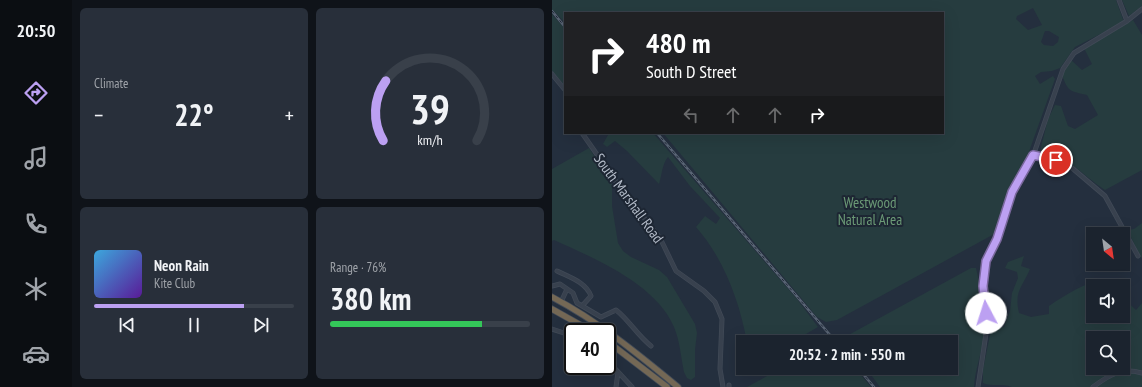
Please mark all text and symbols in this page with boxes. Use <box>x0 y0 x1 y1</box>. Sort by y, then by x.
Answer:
text: 20:50 <box>17 19 55 42</box>
text: 480 m <box>646 24 710 61</box>
icon: right <box>580 28 632 80</box>
text: South D Street <box>646 60 737 83</box>
text: Climate <box>94 75 128 92</box>
icon: directions <box>22 79 50 107</box>
text: 39 <box>410 82 450 135</box>
text: 22° <box>174 95 214 134</box>
text: − <box>94 101 103 129</box>
text: + <box>285 101 294 129</box>
icon: left <box>680 104 702 126</box>
icon: ahead <box>722 104 744 126</box>
icon: ahead <box>764 104 786 126</box>
icon: right <box>806 104 828 126</box>
text: km/h <box>417 130 443 149</box>
pin <box>1039 143 1073 177</box>
icon: music <box>22 144 50 172</box>
street label: South Marshall Road <box>590 149 668 247</box>
icon: arrive <box>1045 149 1067 171</box>
park label: Westwood Natural Area <box>838 193 902 229</box>
icon: phone <box>22 210 50 238</box>
north arrow <box>1086 227 1130 271</box>
map controls <box>1086 227 1130 375</box>
text: Neon Rain <box>154 256 209 275</box>
text: Range · 76% <box>330 259 386 276</box>
icon: climate <box>22 275 50 303</box>
text: Kite Club <box>154 275 195 292</box>
text: 380 km <box>330 279 411 318</box>
button: sound <box>1086 279 1130 323</box>
position arrow <box>965 292 1007 334</box>
icon: previous <box>116 314 138 336</box>
icon: pause <box>183 314 205 336</box>
icon: next <box>250 314 272 336</box>
speed limit sign: 40 <box>564 323 616 375</box>
button: search <box>1086 331 1130 375</box>
icon: car <box>22 340 50 368</box>
text: 20:52 · 2 min · 550 m <box>789 345 905 364</box>

